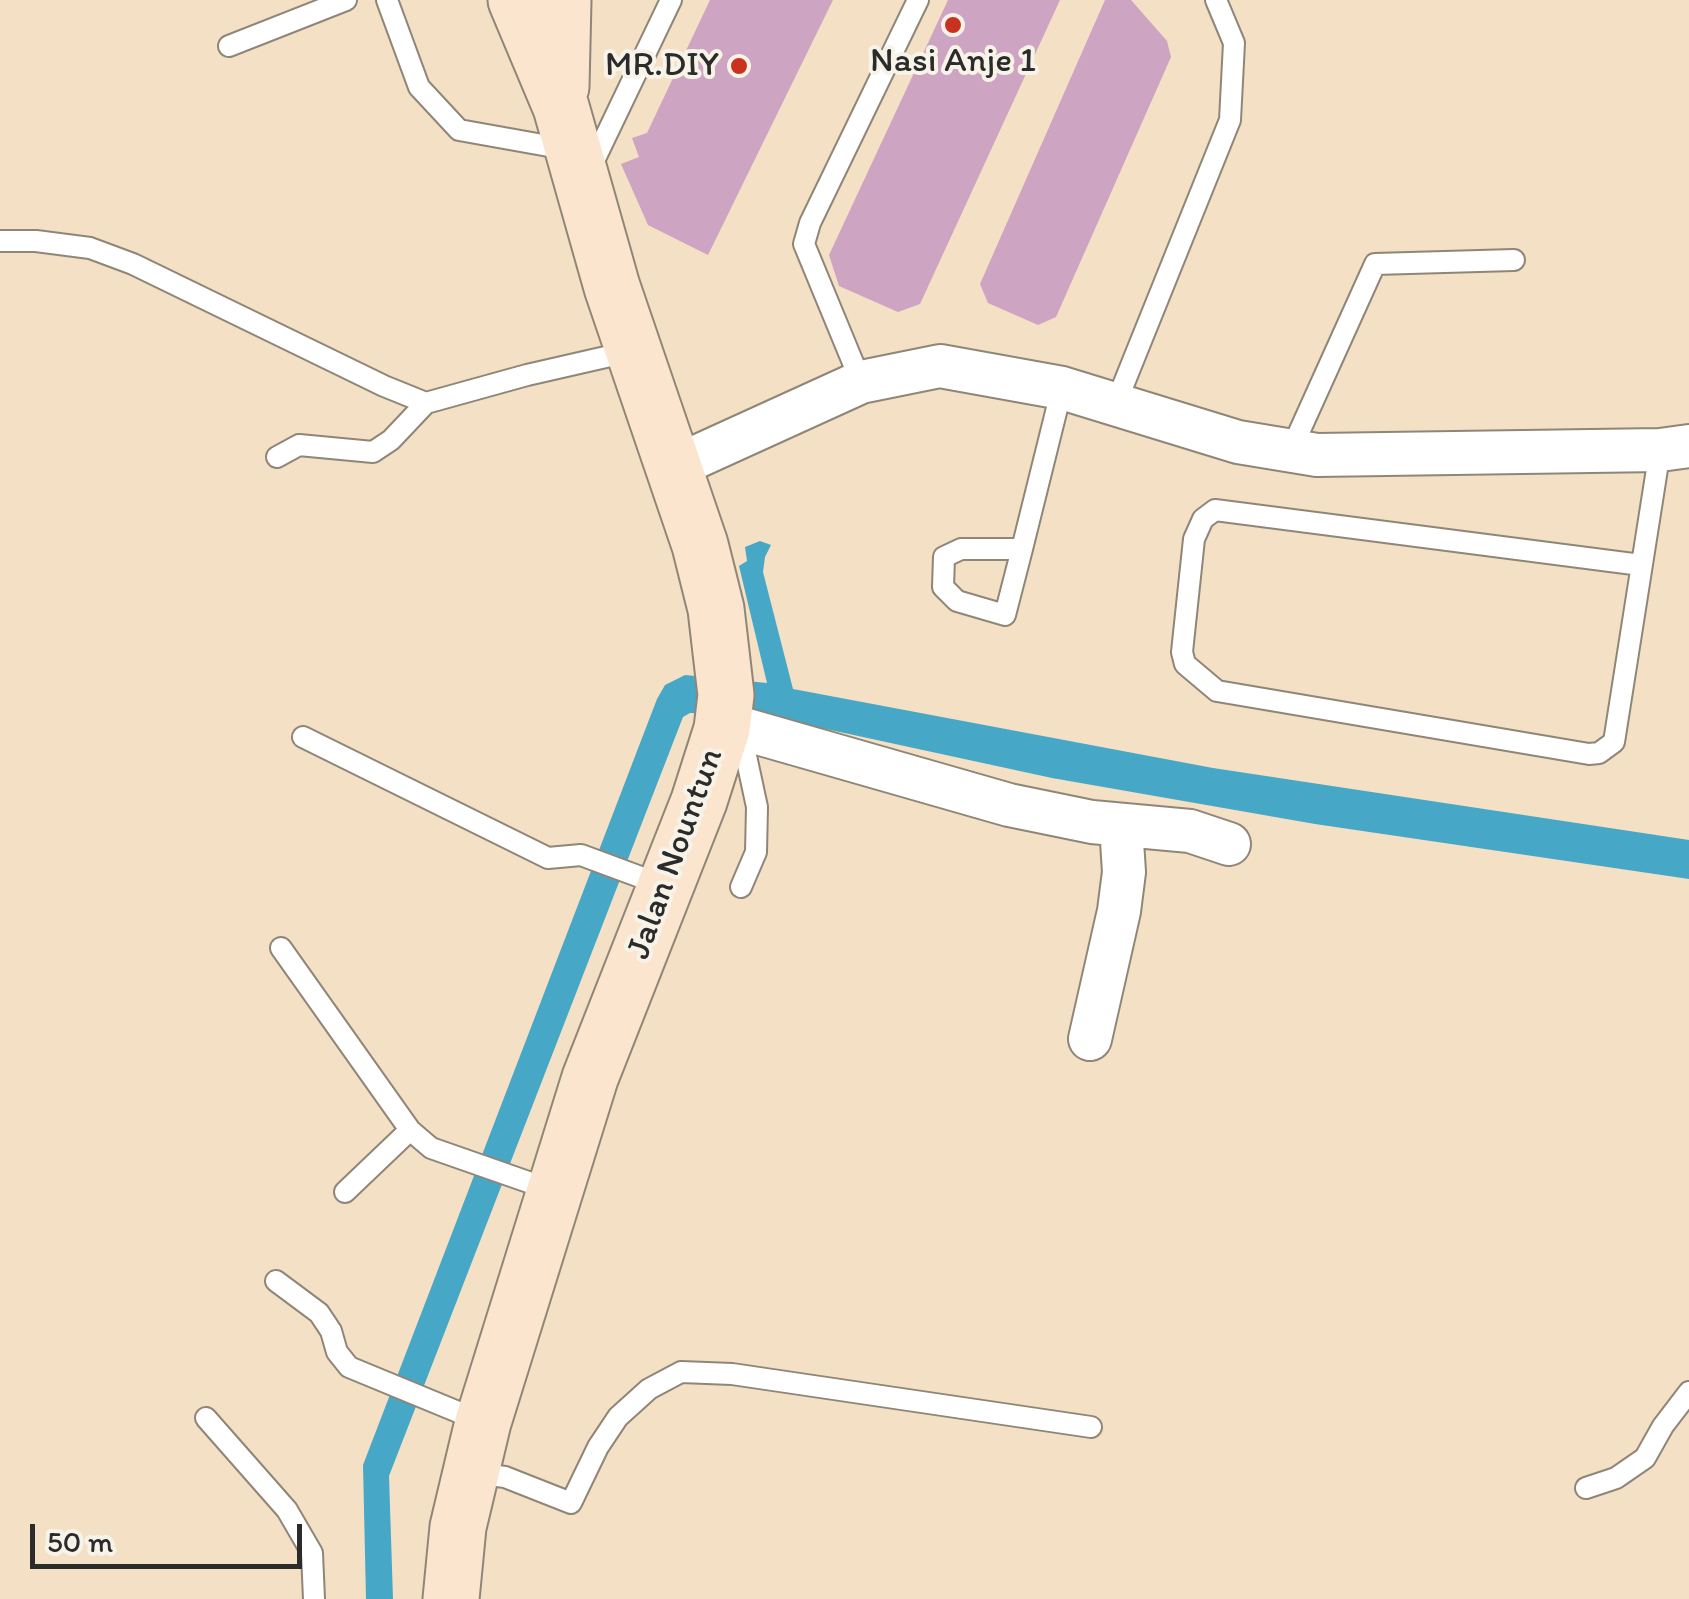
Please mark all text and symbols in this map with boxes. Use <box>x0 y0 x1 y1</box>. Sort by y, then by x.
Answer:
marker: Nasi Anje 1 <box>942 14 964 36</box>
place label: Nasi Anje 1 <box>870 41 1036 83</box>
place label: MR.DIY <box>605 45 719 87</box>
marker: MR.DIY <box>728 55 750 77</box>
street label: Jalan Nountun <box>618 743 734 965</box>
scale bar <box>35 1504 308 1566</box>
text: 50 m <box>47 1523 113 1560</box>

